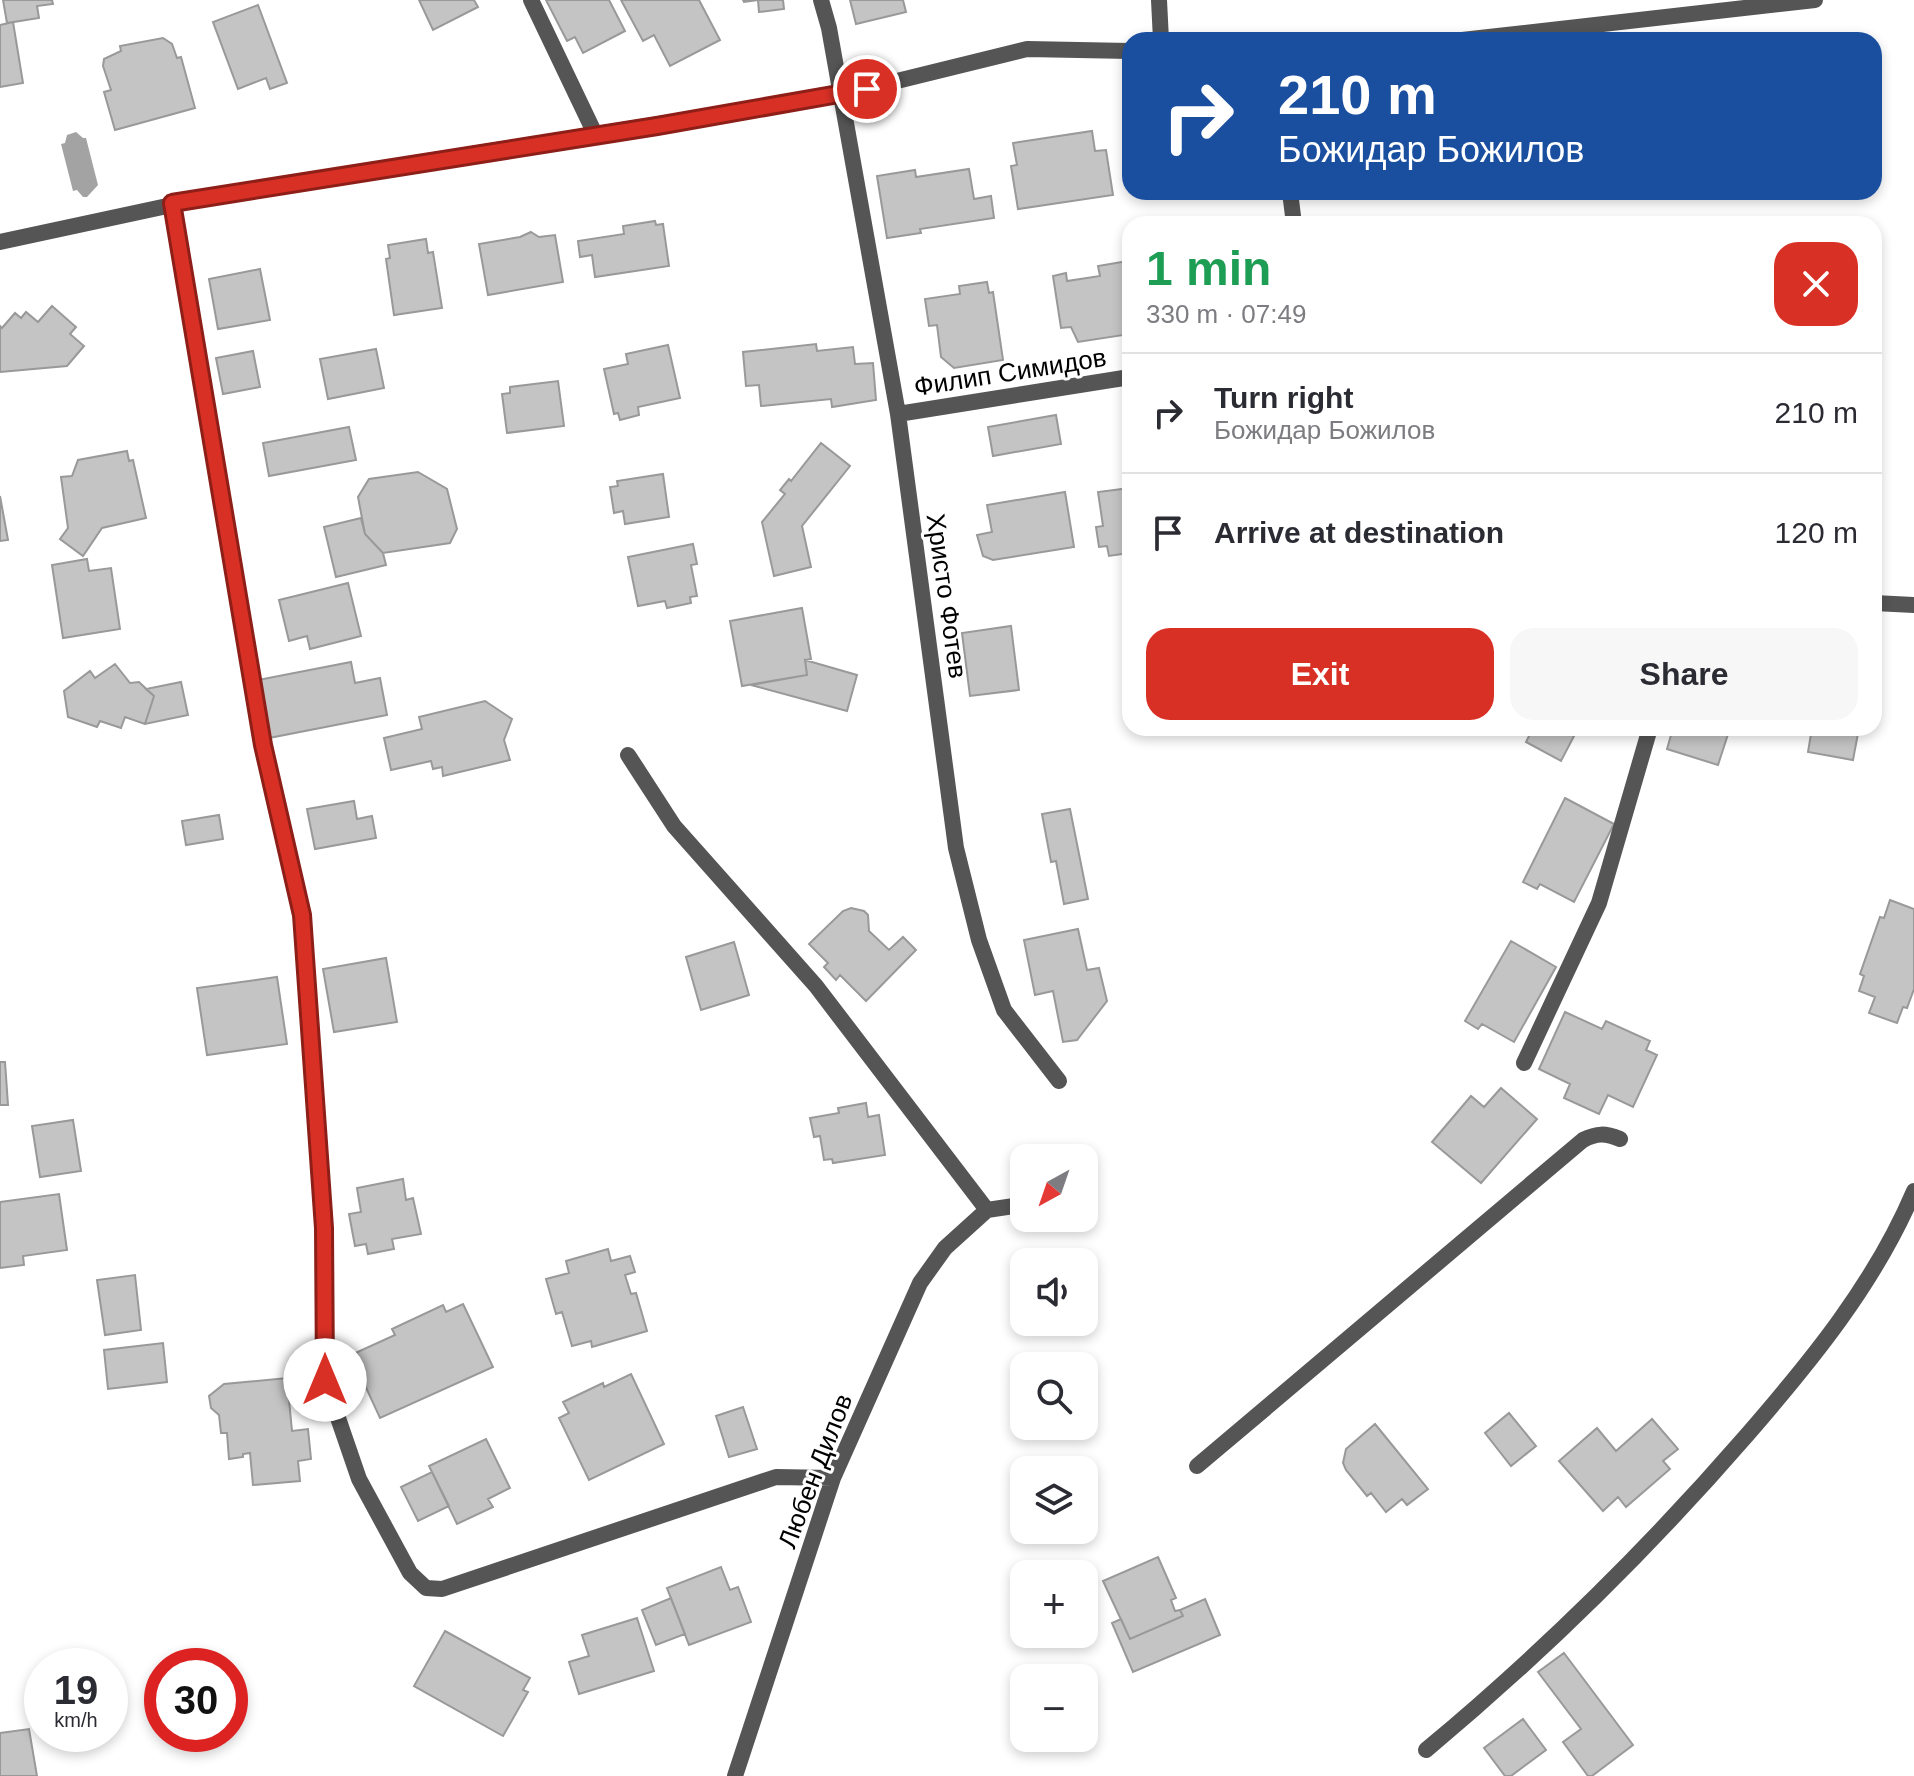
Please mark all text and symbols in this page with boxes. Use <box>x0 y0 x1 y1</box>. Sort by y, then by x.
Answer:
pin <box>833 55 901 123</box>
text: 210 m <box>1278 63 1437 126</box>
icon: right <box>1146 64 1250 168</box>
icon: arrive <box>845 67 889 111</box>
text: Божидар Божилов <box>1278 129 1584 170</box>
text: 1 min <box>1146 242 1271 295</box>
button: close <box>1774 242 1858 326</box>
text: 330 m · 07:49 <box>1146 299 1306 329</box>
street label: Филип Симидов <box>912 342 1108 402</box>
text: Turn right <box>1214 381 1353 414</box>
icon: right <box>1146 391 1190 435</box>
text: 210 m <box>1775 396 1858 429</box>
text: Божидар Божилов <box>1214 415 1435 445</box>
icon: arrive <box>1146 511 1190 555</box>
street label: Христо Фотев <box>921 512 973 680</box>
text: Arrive at destination <box>1214 516 1504 549</box>
text: 120 m <box>1775 516 1858 549</box>
button: Exit <box>1146 628 1494 720</box>
button: Share <box>1510 628 1858 720</box>
north arrow <box>1010 1144 1098 1232</box>
map controls <box>1010 1144 1098 1752</box>
button: sound <box>1010 1248 1098 1336</box>
position arrow <box>283 1338 367 1422</box>
button: search <box>1010 1352 1098 1440</box>
street label: Любен Дилов <box>772 1390 858 1552</box>
button: layers <box>1010 1456 1098 1544</box>
button: + <box>1010 1560 1098 1648</box>
speed limit sign: 30 <box>144 1648 248 1752</box>
button: − <box>1010 1664 1098 1752</box>
text: 19 <box>54 1668 98 1712</box>
text: km/h <box>54 1709 98 1731</box>

